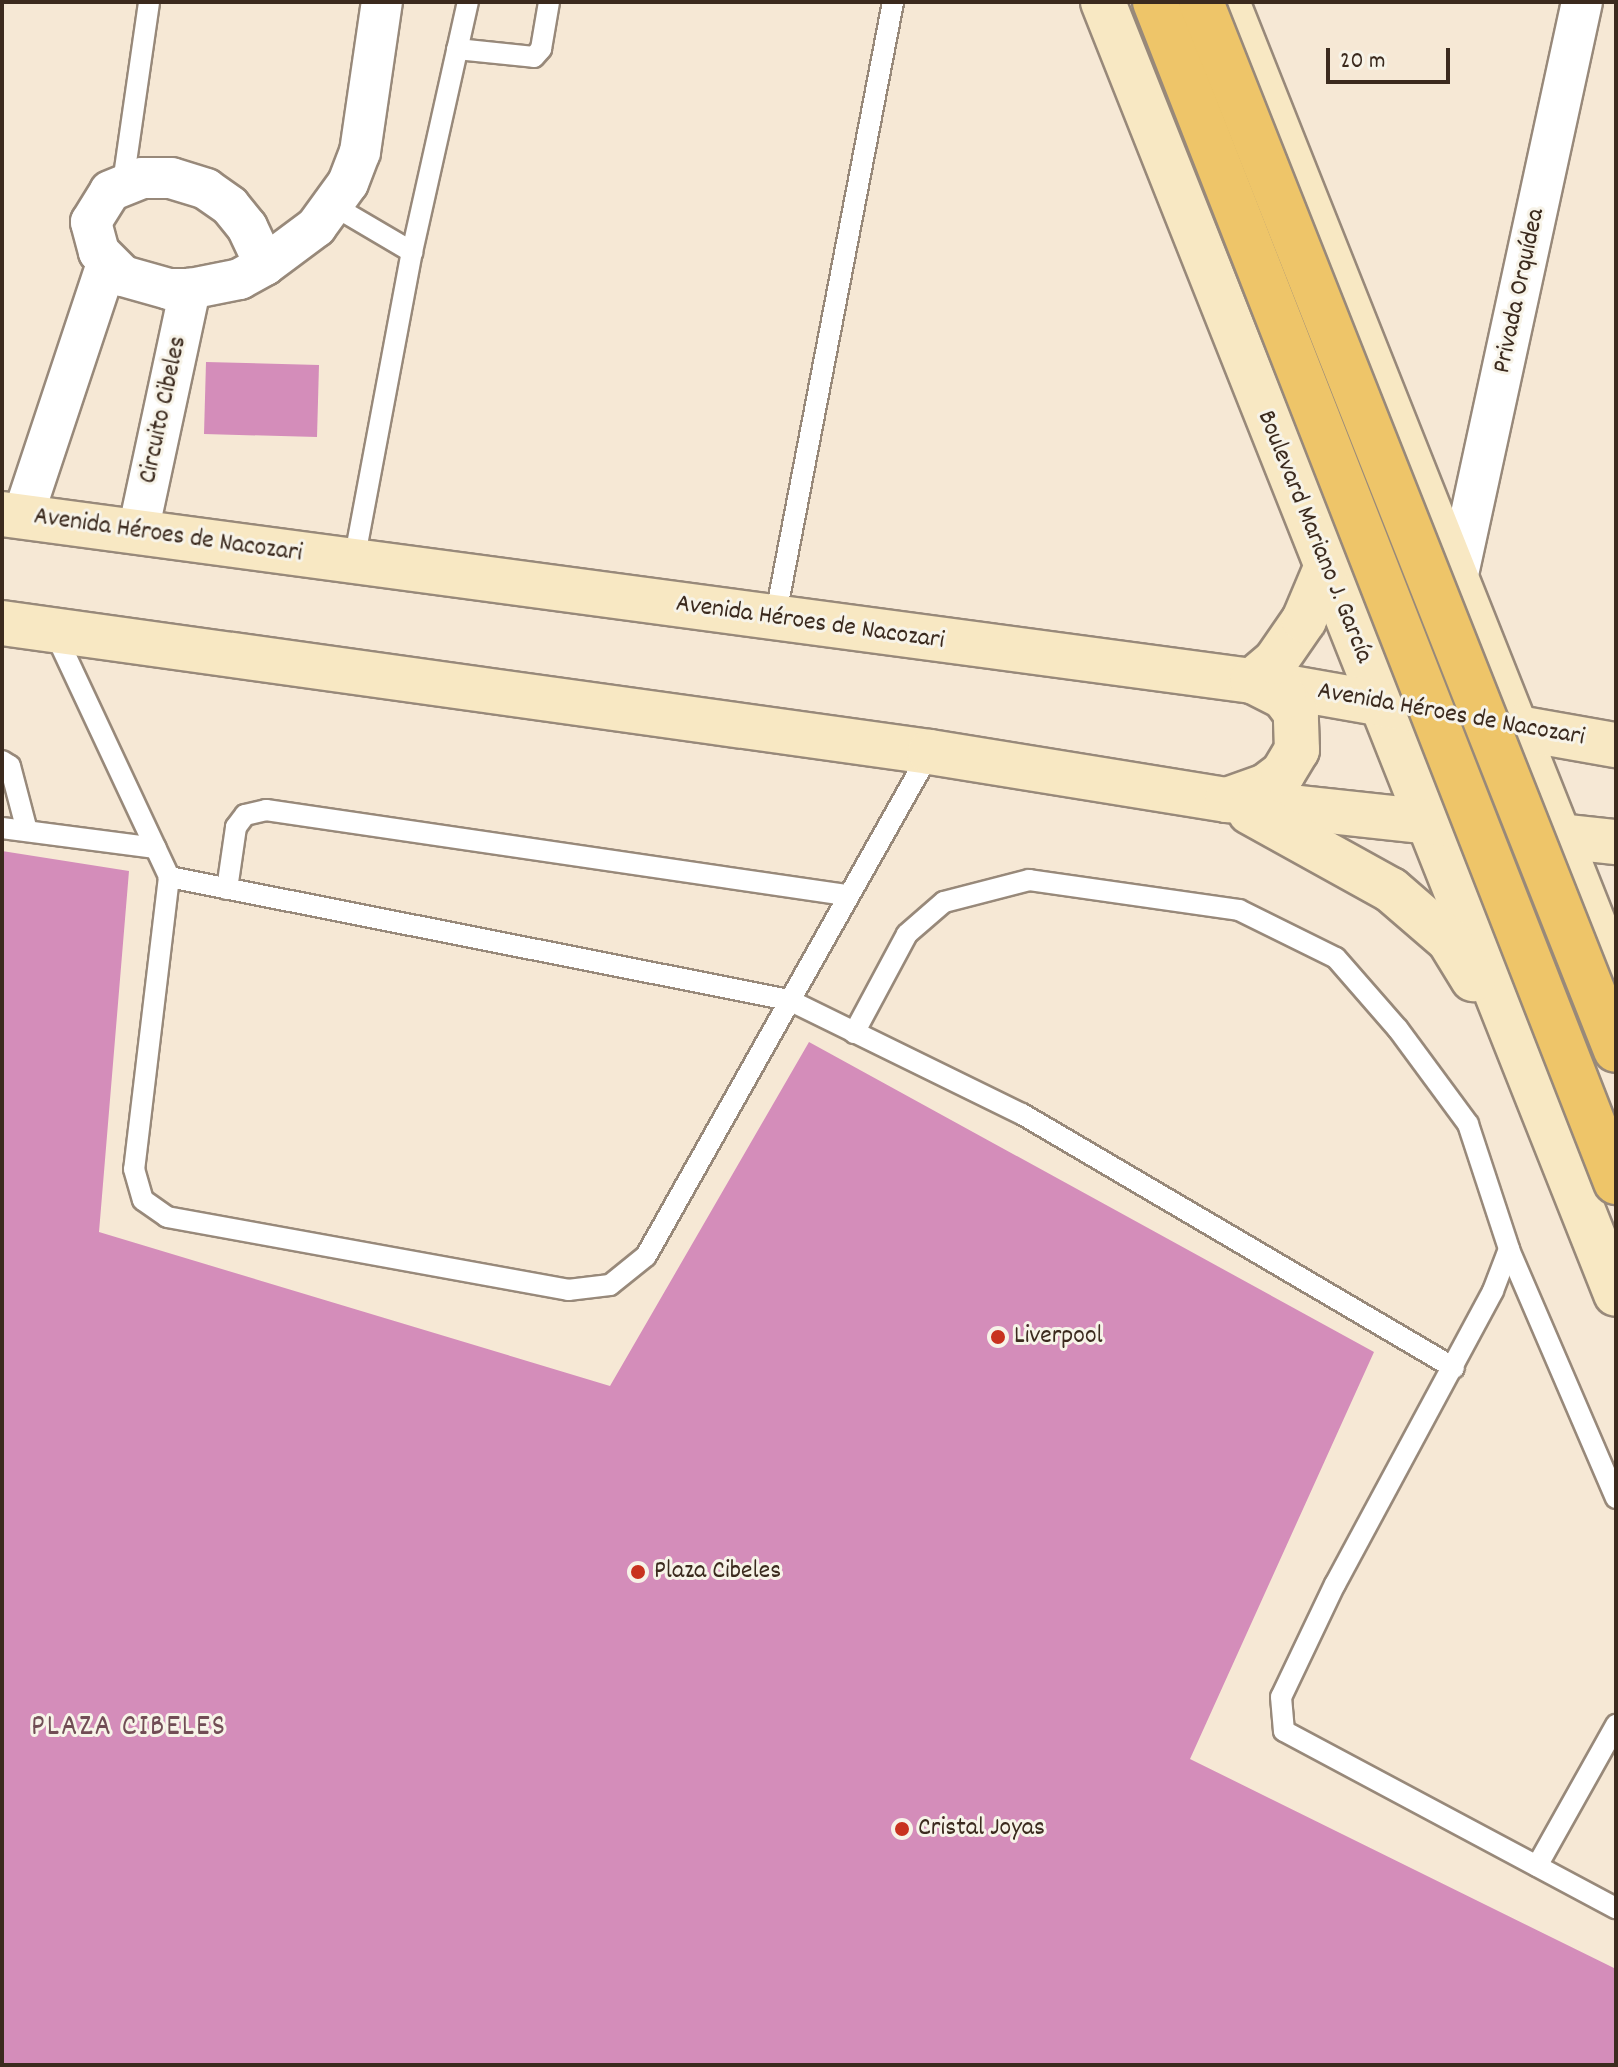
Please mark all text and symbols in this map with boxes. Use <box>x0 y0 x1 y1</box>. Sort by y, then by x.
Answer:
scale bar <box>1330 32 1454 82</box>
text: 20 m <box>1340 45 1386 79</box>
street label: Privada Orquídea <box>1487 206 1553 376</box>
street label: Circuito Cibeles <box>133 334 195 486</box>
street label: Boulevard Mariano J. García <box>1249 406 1379 668</box>
street label: Avenida Héroes de Nacozari <box>32 502 304 570</box>
street label: Avenida Héroes de Nacozari <box>674 589 946 657</box>
street label: Avenida Héroes de Nacozari <box>1315 676 1587 754</box>
place label: Liverpool <box>1014 1321 1103 1353</box>
marker: Liverpool <box>989 1328 1007 1346</box>
place label: Plaza Cibeles <box>654 1556 781 1588</box>
marker: Plaza Cibeles <box>629 1563 647 1581</box>
district label: PLAZA CIBELES <box>31 1711 227 1747</box>
place label: Cristal Joyas <box>918 1813 1045 1845</box>
marker: Cristal Joyas <box>893 1820 911 1838</box>

